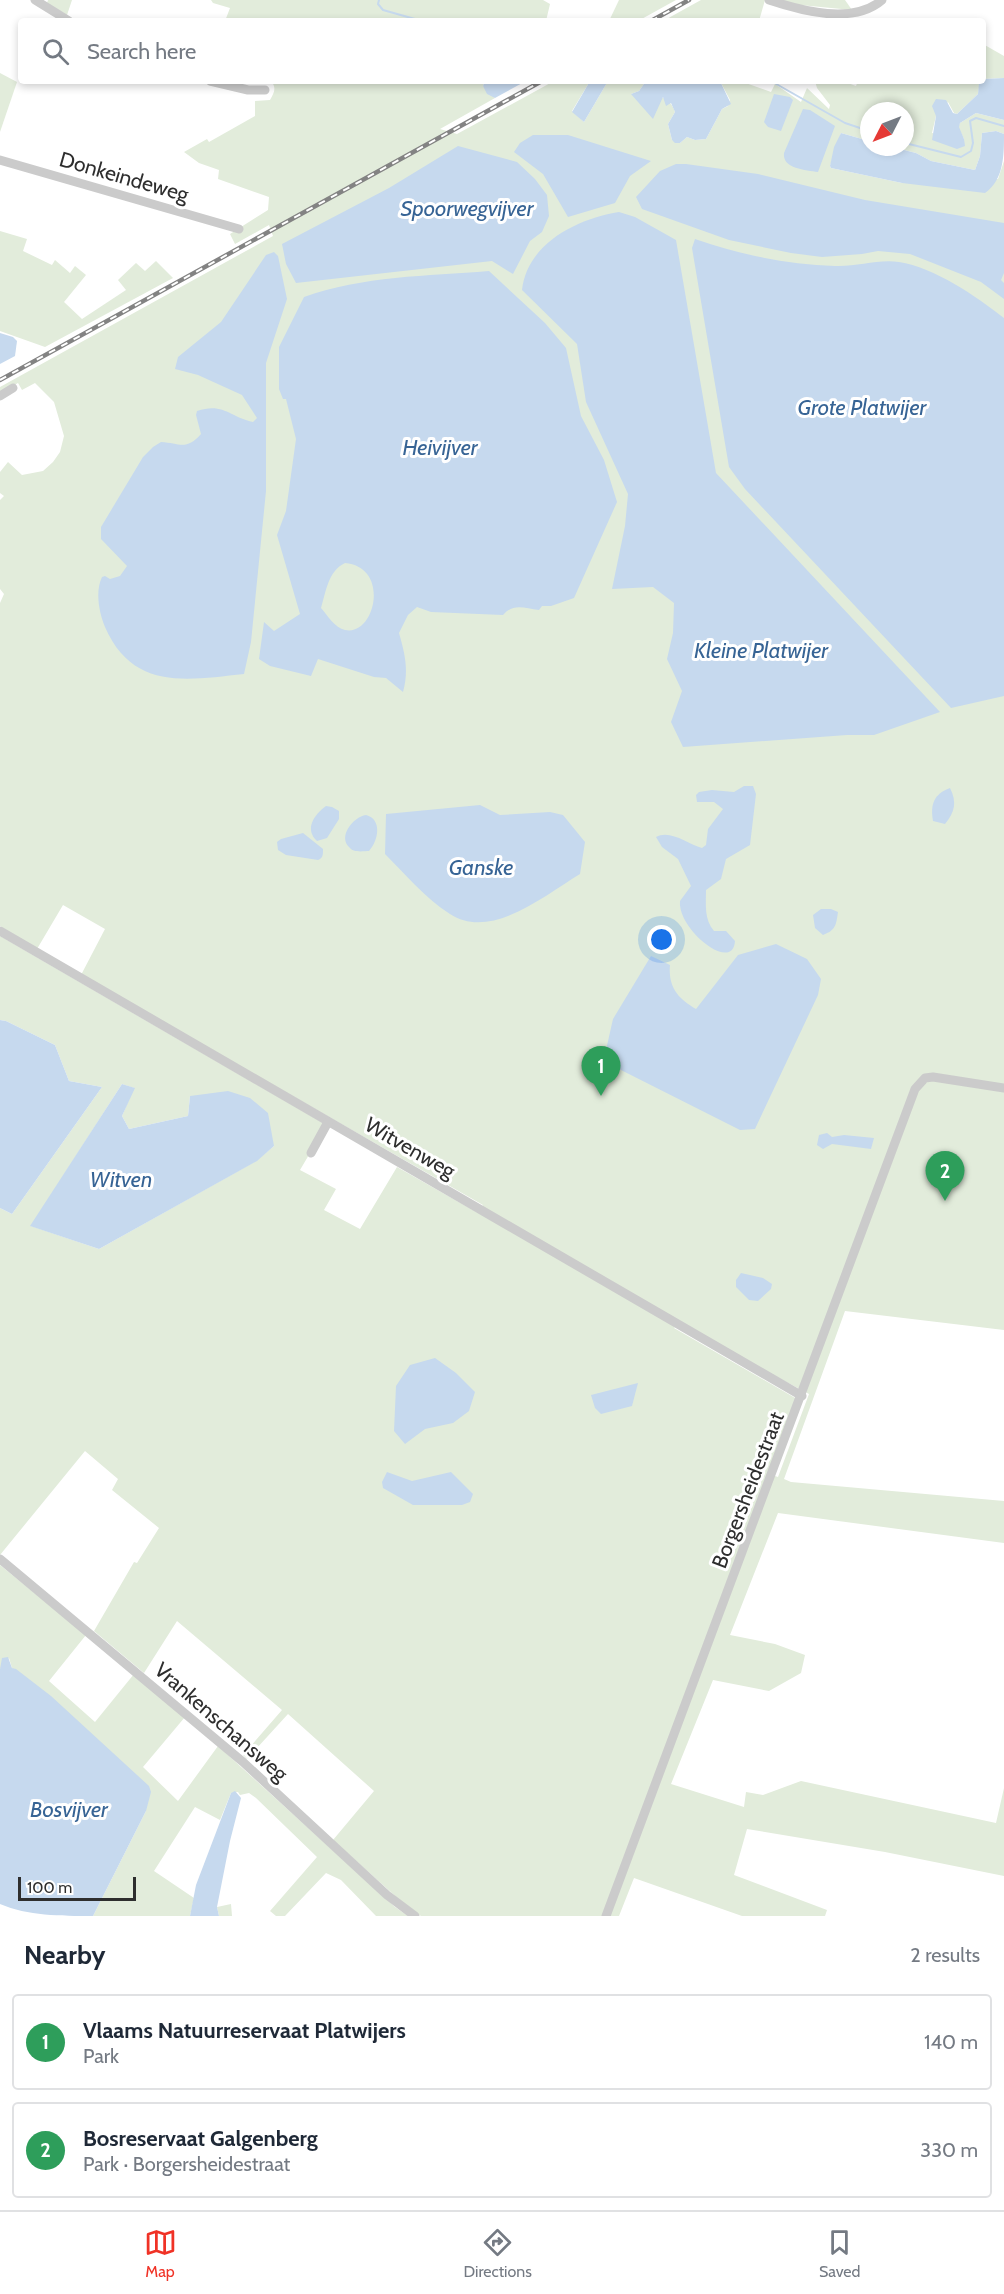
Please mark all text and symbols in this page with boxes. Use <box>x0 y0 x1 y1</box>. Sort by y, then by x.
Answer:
search box <box>18 18 986 84</box>
icon: search <box>39 35 72 68</box>
text: Search here <box>87 38 196 65</box>
north arrow <box>860 102 914 156</box>
street label: Donkeindeweg <box>57 146 192 207</box>
water label: Spoorwegvijver <box>401 195 535 222</box>
water label: Grote Platwijer <box>798 394 928 421</box>
water label: Heivijver <box>402 434 479 461</box>
water label: Kleine Platwijer <box>694 637 829 664</box>
water label: Ganske <box>449 854 513 881</box>
your location <box>647 925 676 954</box>
pin: 1 <box>582 1046 620 1096</box>
street label: Witvenweg <box>361 1112 460 1184</box>
pin: 2 <box>926 1152 964 1201</box>
water label: Witven <box>90 1166 152 1193</box>
street label: Borgersheidestraat <box>706 1408 789 1572</box>
street label: Vrankenschansweg <box>150 1657 293 1787</box>
water label: Bosvijver <box>30 1796 109 1823</box>
scale bar <box>18 1874 136 1902</box>
text: 100 m <box>27 1878 72 1897</box>
text: Nearby <box>24 1939 105 1971</box>
text: 2 results <box>910 1943 980 1967</box>
text: Vlaams Natuurreservaat Platwijers <box>83 2017 406 2044</box>
text: 1 <box>42 2030 49 2054</box>
text: 140 m <box>924 2030 978 2054</box>
text: Park <box>83 2044 119 2068</box>
text: Bosreservaat Galgenberg <box>83 2125 318 2152</box>
text: 2 <box>40 2138 51 2162</box>
text: 330 m <box>920 2138 978 2162</box>
text: Park · Borgersheidestraat <box>83 2152 290 2176</box>
tab: Map <box>144 2226 177 2281</box>
tab: Directions <box>464 2226 532 2281</box>
tab: Saved <box>819 2226 860 2281</box>

